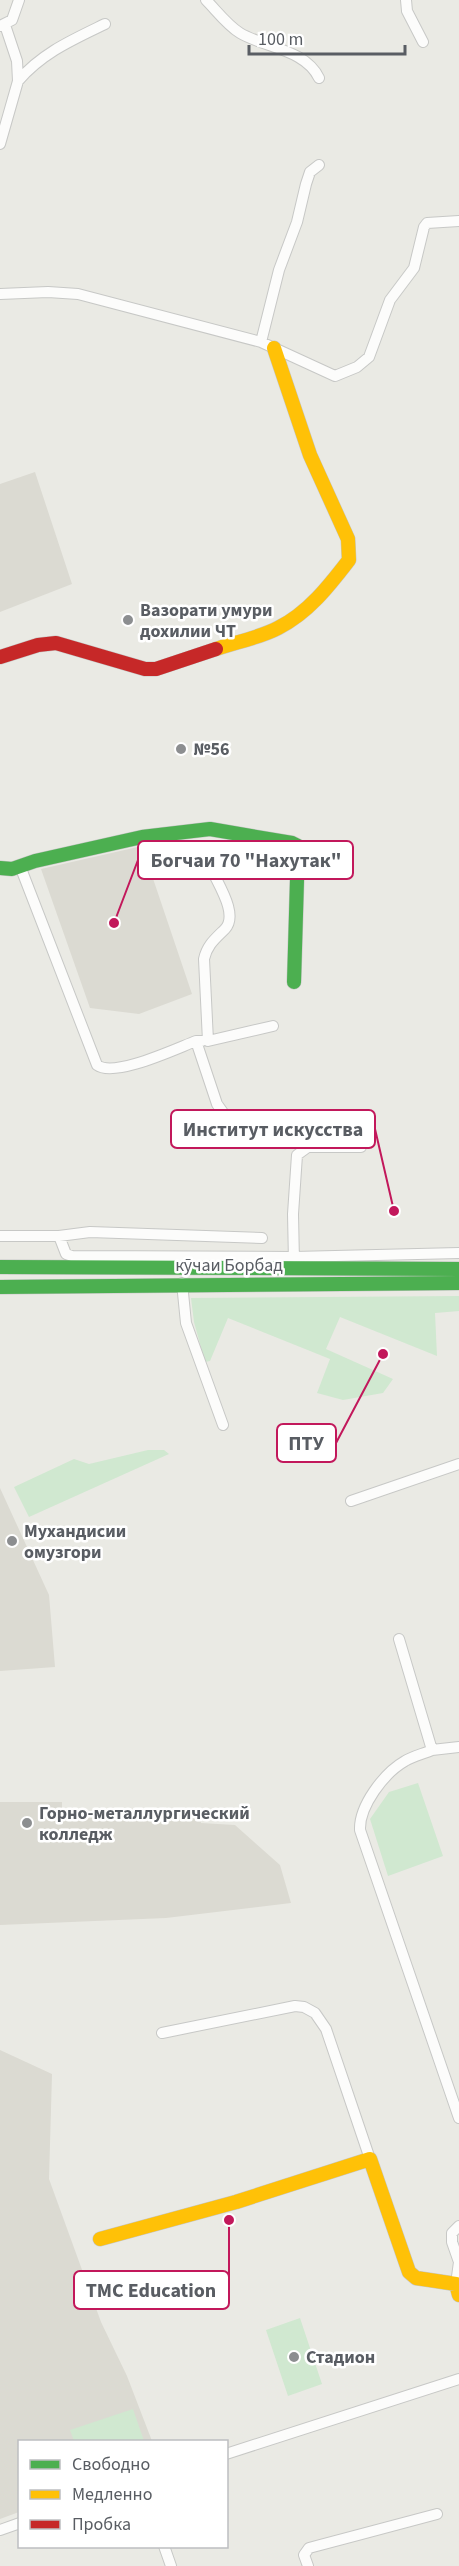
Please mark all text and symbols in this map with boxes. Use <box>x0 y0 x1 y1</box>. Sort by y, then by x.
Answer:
scale bar <box>249 18 405 56</box>
text: 100 m <box>258 27 303 52</box>
place label: Вазорати умури дохилии ЧТ <box>140 598 273 644</box>
marker: Вазорати умури дохилии ЧТ <box>121 613 135 627</box>
place label: №56 <box>193 737 229 762</box>
marker: №56 <box>174 742 188 756</box>
callout: Богчаи 70 "Нахутак" <box>138 841 353 879</box>
text: Богчаи 70 "Нахутак" <box>151 847 341 875</box>
callout: Институт искусства <box>171 1110 375 1148</box>
text: Институт искусства <box>183 1116 363 1144</box>
street label: кӯчаи Борбад <box>175 1253 283 1278</box>
callout: ПТУ <box>277 1424 336 1462</box>
text: ПТУ <box>288 1430 325 1458</box>
place label: Мухандисии омузгори <box>24 1519 126 1565</box>
marker: Мухандисии омузгори <box>5 1534 19 1548</box>
place label: Горно-металлургический колледж <box>39 1801 250 1847</box>
marker: Горно-металлургический колледж <box>20 1816 34 1830</box>
callout: TMC Education <box>74 2271 229 2309</box>
text: TMC Education <box>86 2277 216 2305</box>
place label: Стадион <box>306 2345 375 2370</box>
marker: Стадион <box>287 2350 301 2364</box>
legend <box>18 2440 228 2548</box>
text: Свободно <box>72 2452 150 2477</box>
text: Медленно <box>72 2482 152 2507</box>
text: Пробка <box>72 2512 131 2537</box>

